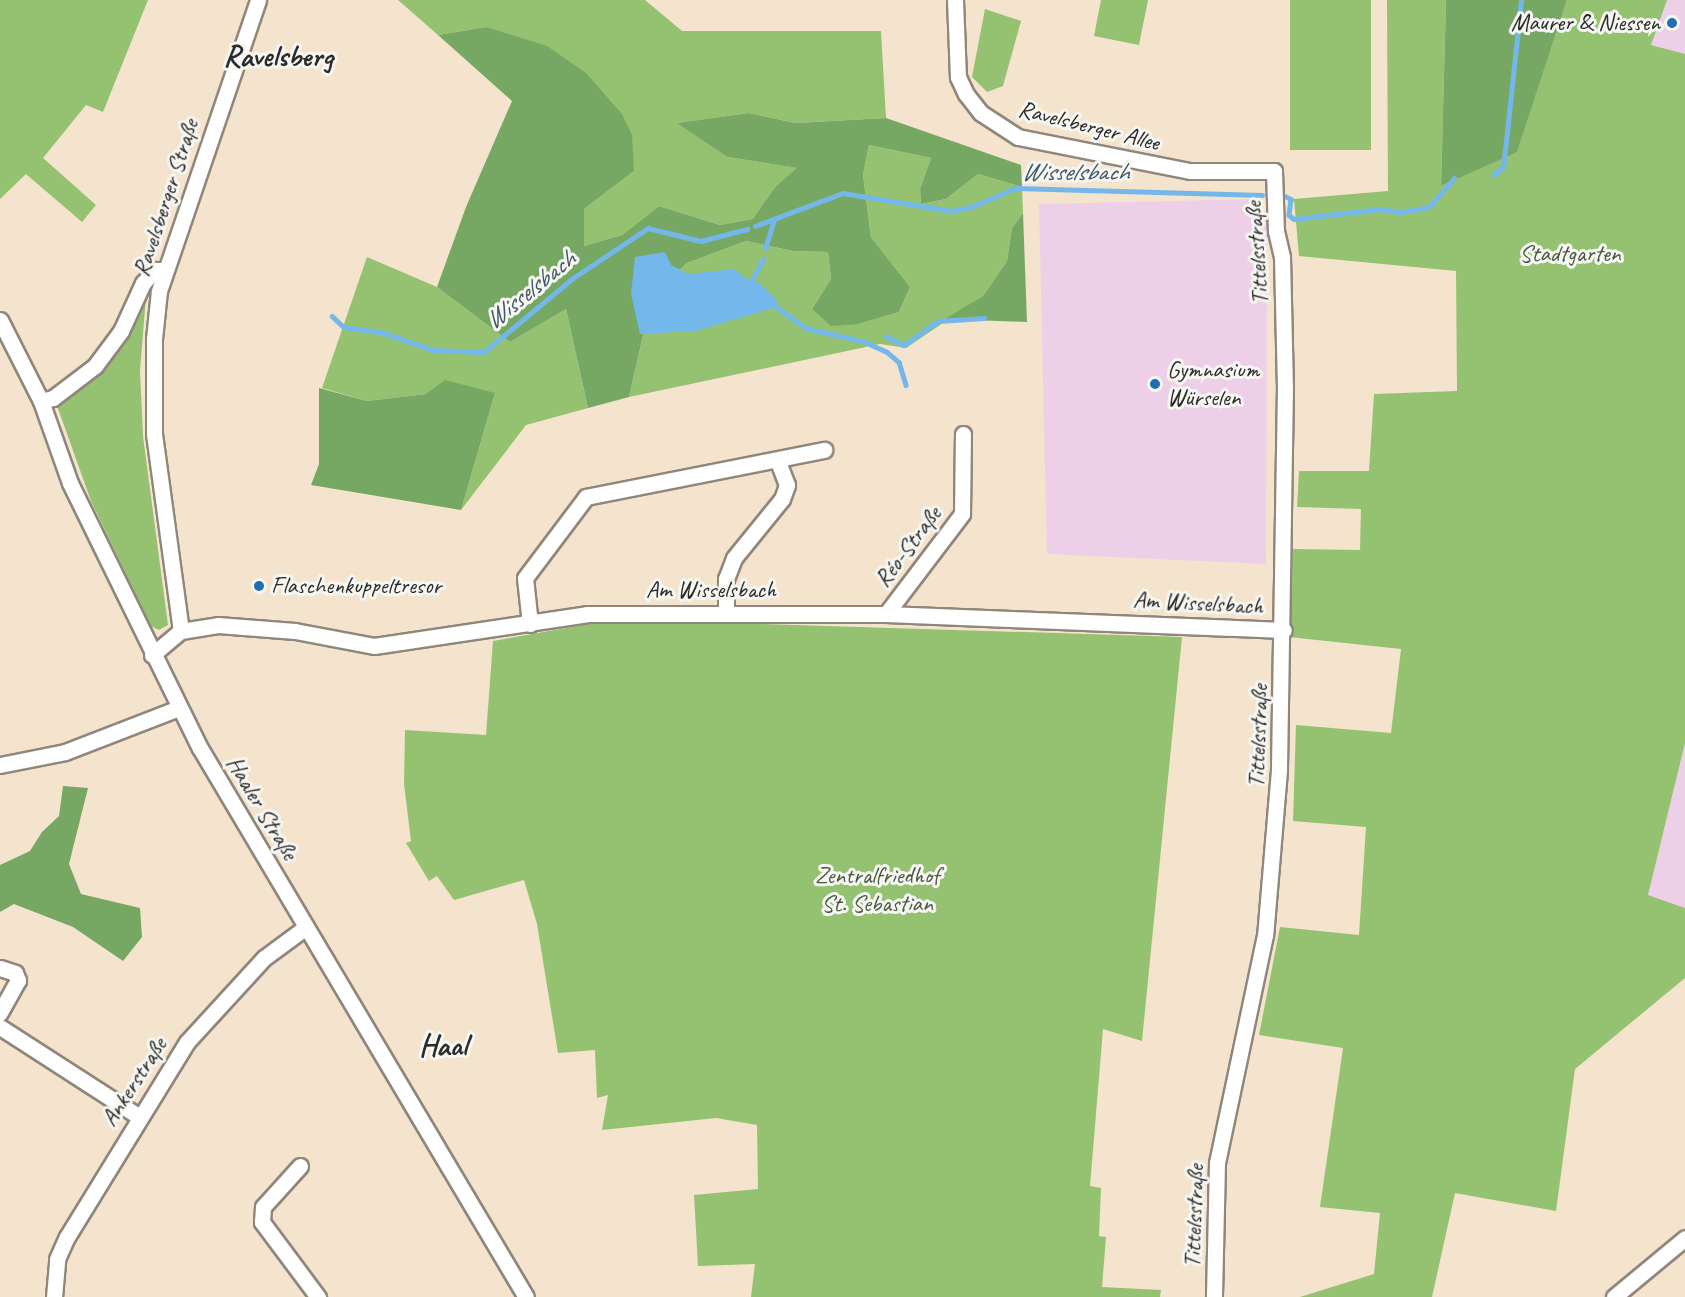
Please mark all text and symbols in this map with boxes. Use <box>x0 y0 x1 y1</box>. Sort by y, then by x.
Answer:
place label: Maurer & Niessen <box>1511 9 1660 37</box>
marker: Maurer & Niessen <box>1665 16 1679 30</box>
district label: Ravelsberg <box>223 38 333 74</box>
street label: Ravelsberger Allee <box>1016 95 1162 157</box>
street label: Ravelsberger Straße <box>127 115 205 281</box>
water label: Wisselsbach <box>1021 156 1129 188</box>
street label: Tittelsstraße <box>1239 200 1275 306</box>
park label: Stadtgarten <box>1519 240 1621 268</box>
water label: Wisselsbach <box>478 244 582 336</box>
place label: Gymnasium Würselen <box>1167 356 1259 412</box>
marker: Gymnasium Würselen <box>1148 377 1162 391</box>
street label: Réo-Straße <box>868 501 948 593</box>
place label: Flaschenkuppeltresor <box>271 572 441 600</box>
street label: Am Wisselsbach <box>646 576 776 604</box>
marker: Flaschenkuppeltresor <box>252 579 266 593</box>
street label: Am Wisselsbach <box>1132 585 1264 621</box>
street label: Tittelsstraße <box>1242 684 1274 788</box>
street label: Haaler Straße <box>220 751 304 865</box>
park label: Zentralfriedhof St. Sebastian <box>815 862 939 918</box>
district label: Haal <box>419 1027 467 1063</box>
street label: Ankerstraße <box>95 1032 173 1132</box>
street label: Tittelsstraße <box>1178 1164 1210 1268</box>

